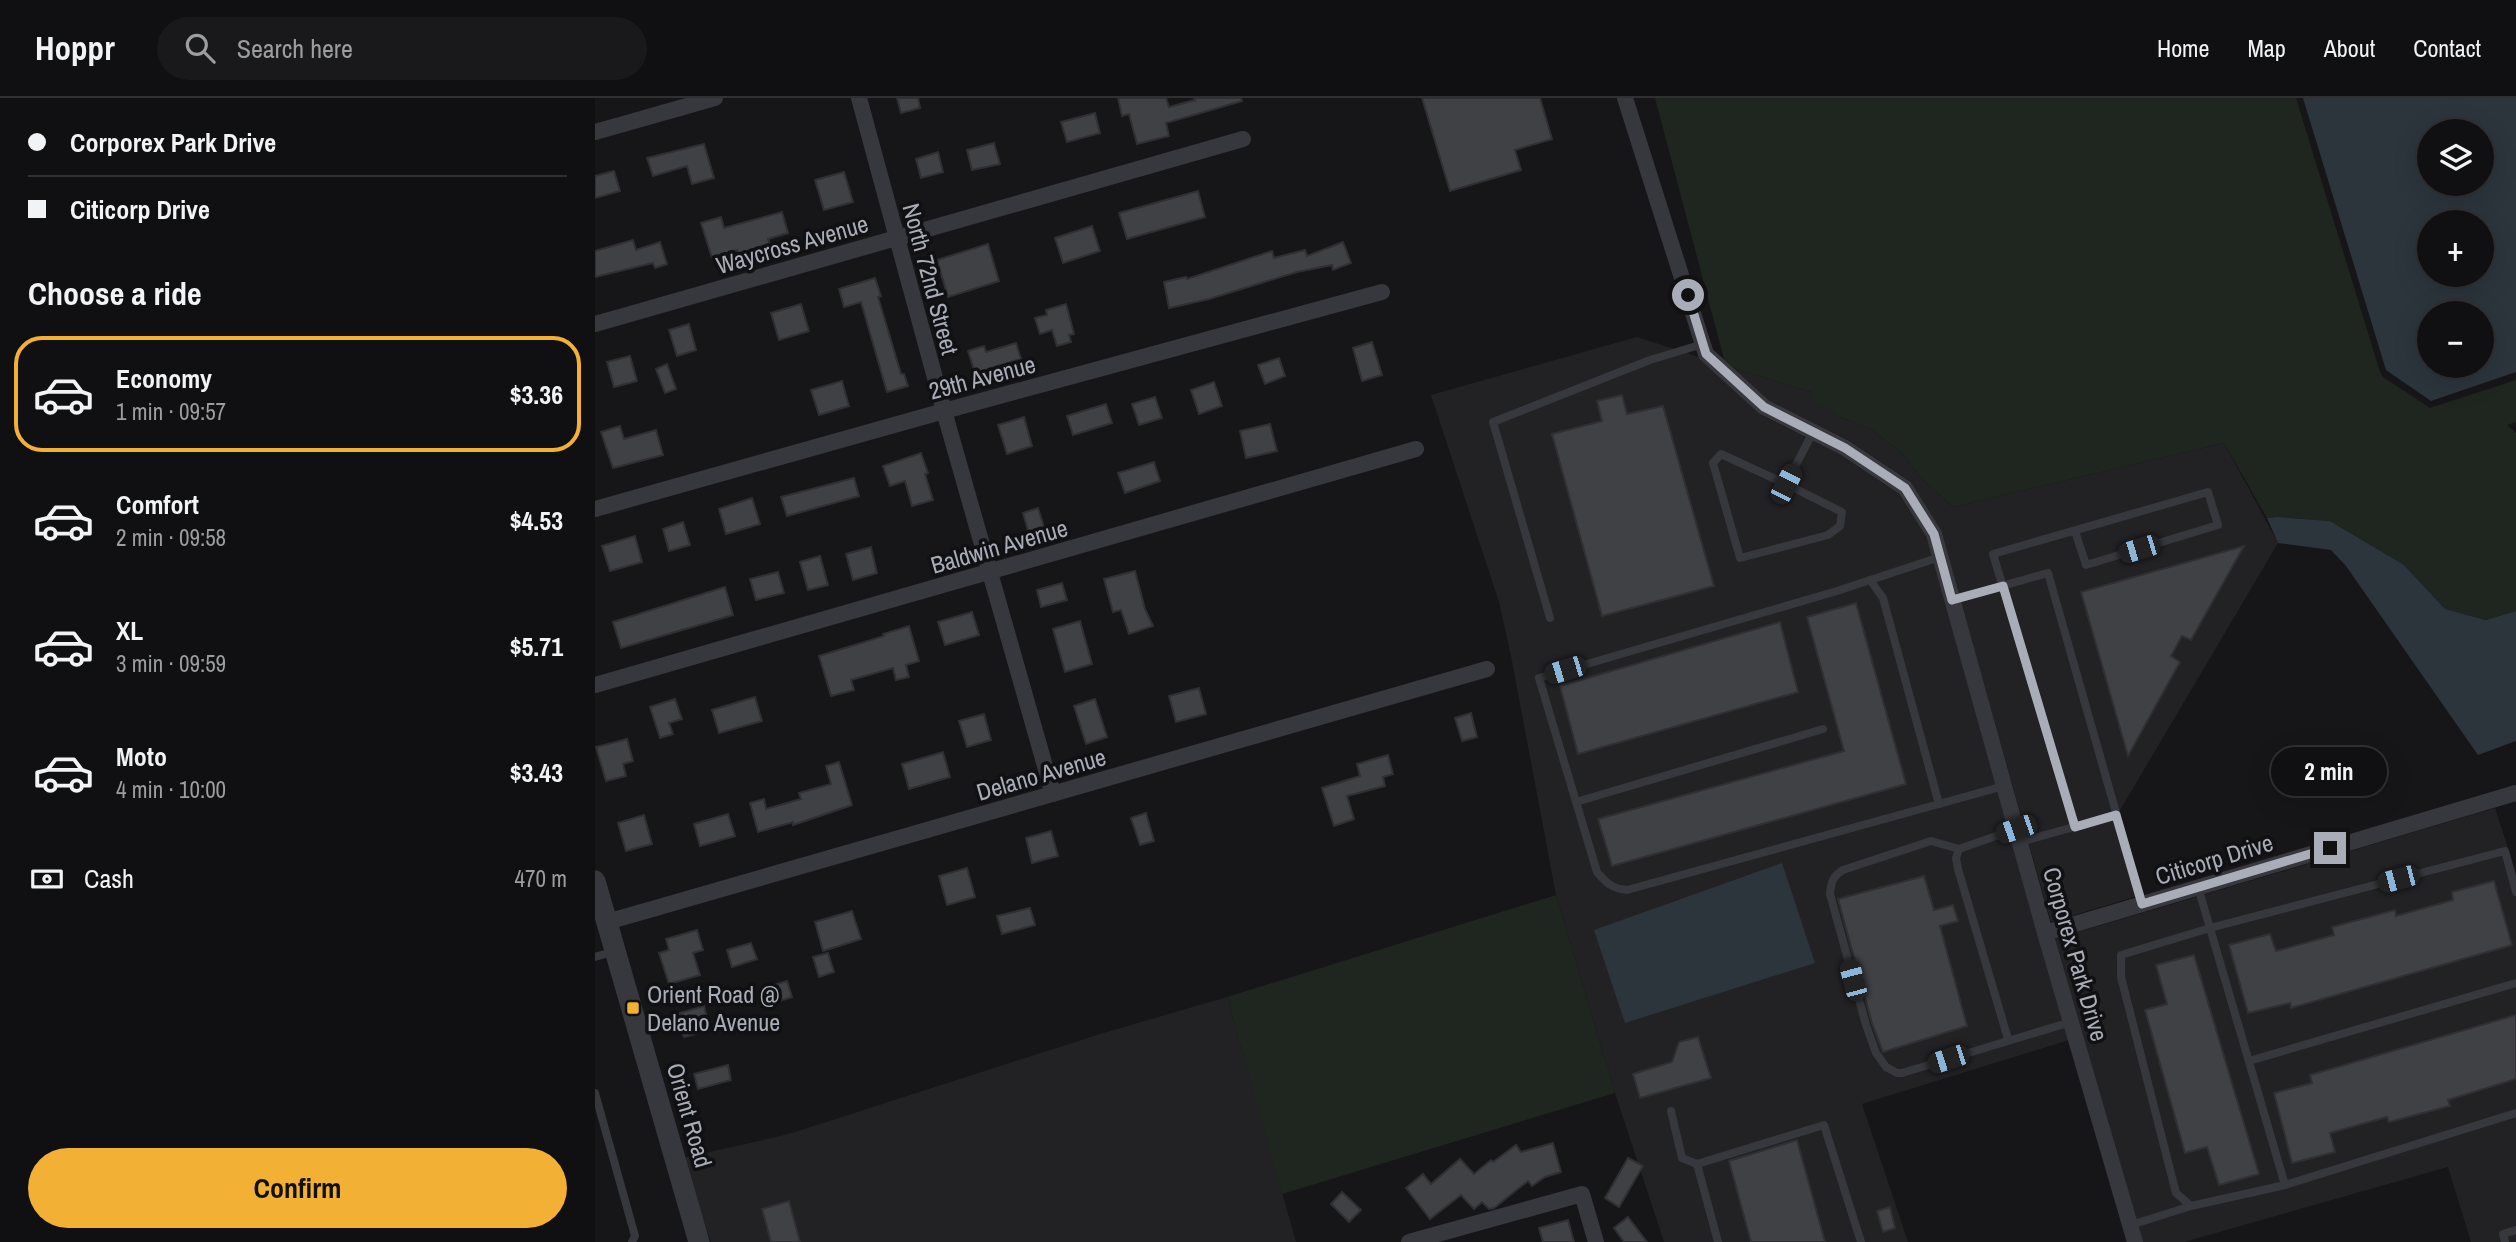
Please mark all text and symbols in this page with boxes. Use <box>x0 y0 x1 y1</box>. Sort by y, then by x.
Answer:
search box <box>157 17 647 80</box>
text: Hoppr <box>35 26 115 70</box>
icon: search <box>181 29 219 67</box>
text: Search here <box>237 31 353 66</box>
text: Home <box>2157 32 2209 64</box>
text: Map <box>2247 32 2286 64</box>
text: About <box>2324 32 2375 64</box>
text: Contact <box>2413 32 2481 64</box>
map controls <box>2417 119 2494 378</box>
button: layers <box>2417 119 2494 196</box>
text: Corporex Park Drive <box>70 125 276 160</box>
text: Citicorp Drive <box>70 192 210 227</box>
street label: North 72nd Street <box>895 200 967 359</box>
street label: Waycross Avenue <box>712 207 872 281</box>
button: + <box>2417 210 2494 287</box>
text: Choose a ride <box>28 272 202 315</box>
route start <box>1672 279 1704 311</box>
button: − <box>2417 301 2494 378</box>
street label: 29th Avenue <box>925 347 1039 407</box>
text: Economy <box>116 361 212 396</box>
icon: car <box>32 363 95 426</box>
text: $3.36 <box>510 377 563 412</box>
text: 1 min · 09:57 <box>116 396 226 427</box>
car <box>1768 461 1805 507</box>
text: Comfort <box>116 487 199 522</box>
icon: car <box>32 489 95 552</box>
text: $4.53 <box>510 503 563 538</box>
street label: Baldwin Avenue <box>927 511 1071 581</box>
text: 2 min · 09:58 <box>116 522 226 553</box>
car <box>2116 533 2163 565</box>
text: XL <box>116 613 143 648</box>
icon: car <box>32 615 95 678</box>
text: $5.71 <box>510 629 563 664</box>
text: 3 min · 09:59 <box>116 648 226 679</box>
car <box>1542 654 1589 686</box>
text: Moto <box>116 739 167 774</box>
street label: Delano Avenue <box>973 740 1109 808</box>
icon: car <box>32 741 95 804</box>
callout: 2 min <box>2272 746 2388 796</box>
text: $3.43 <box>510 755 563 790</box>
text: 2 min <box>2304 756 2354 787</box>
text: 4 min · 10:00 <box>116 774 226 805</box>
car <box>1993 812 2040 846</box>
street label: Citicorp Drive <box>2151 826 2277 892</box>
route end <box>2314 832 2346 864</box>
icon: cash <box>28 860 66 898</box>
text: Cash <box>84 861 134 896</box>
text: 470 m <box>515 863 567 894</box>
street label: Corporex Park Drive <box>2036 863 2116 1045</box>
car <box>2375 863 2422 895</box>
car <box>1838 957 1869 1003</box>
place label: Orient Road @ Delano Avenue <box>647 978 780 1038</box>
marker: Orient Road @ Delano Avenue <box>625 1000 641 1016</box>
car <box>1925 1043 1972 1075</box>
street label: Orient Road <box>660 1059 720 1171</box>
button: Confirm <box>28 1148 567 1228</box>

